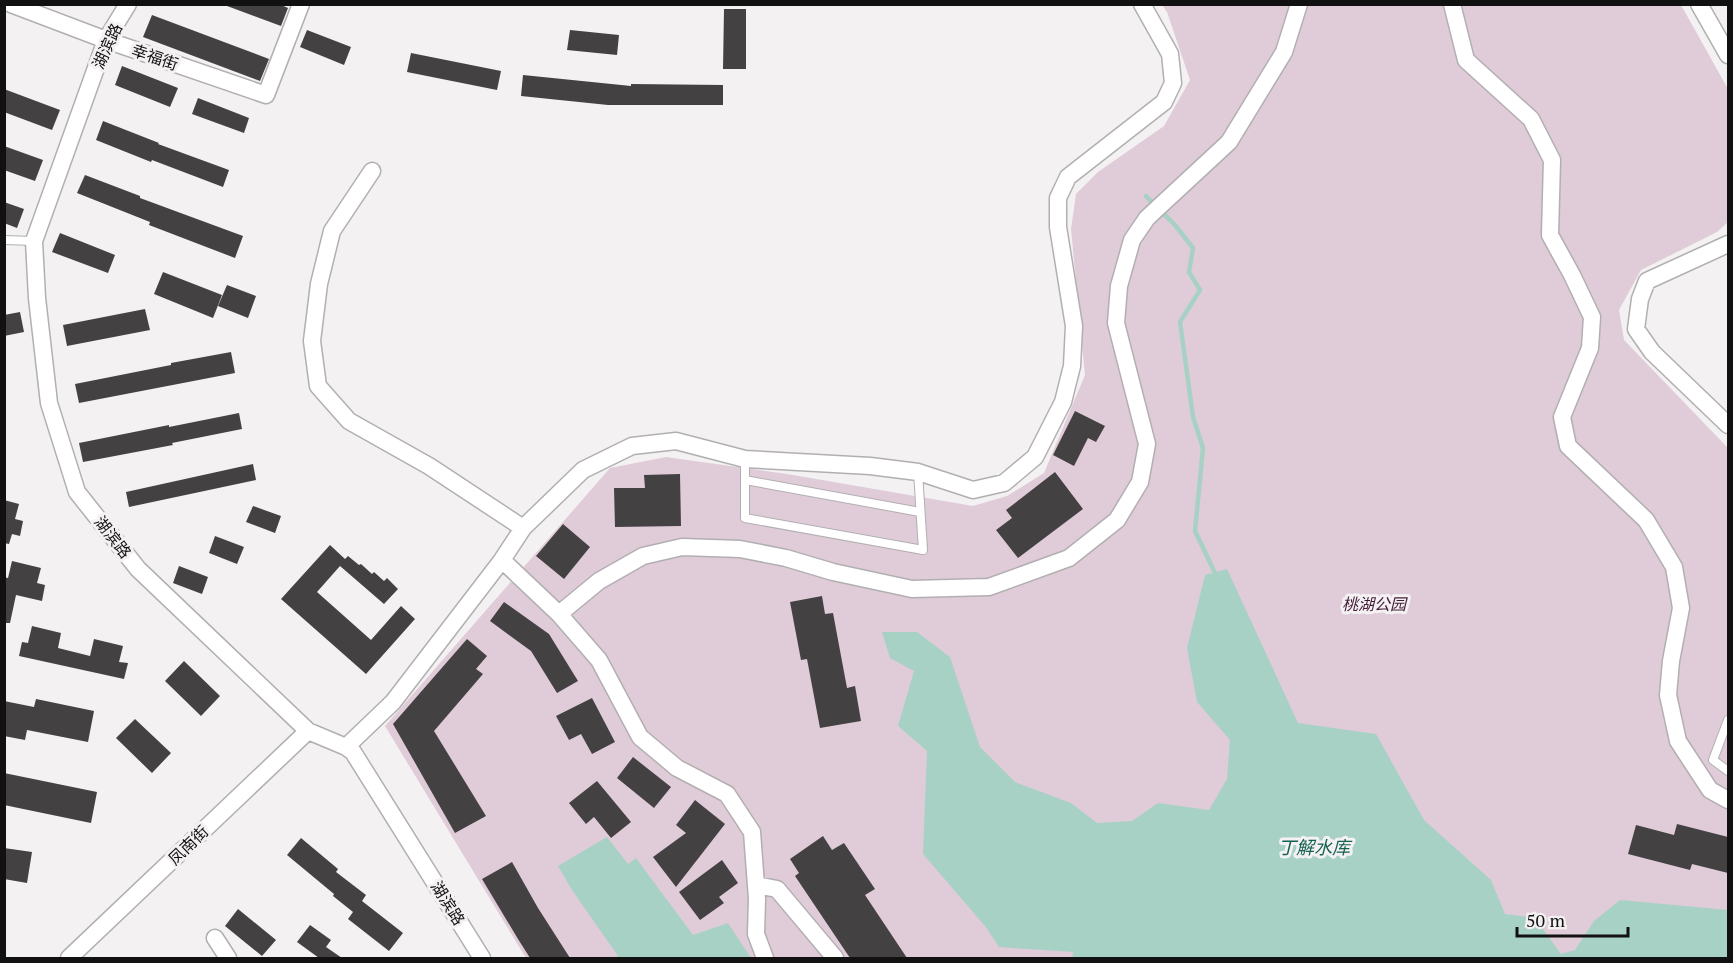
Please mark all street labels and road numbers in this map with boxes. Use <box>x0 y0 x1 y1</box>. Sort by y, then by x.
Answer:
street label: 湖滨路 <box>87 20 127 72</box>
street label: 幸福街 <box>129 39 181 75</box>
street label: 湖滨路 <box>90 511 136 563</box>
street label: 凤南街 <box>163 820 213 870</box>
street label: 湖滨路 <box>426 877 470 929</box>

